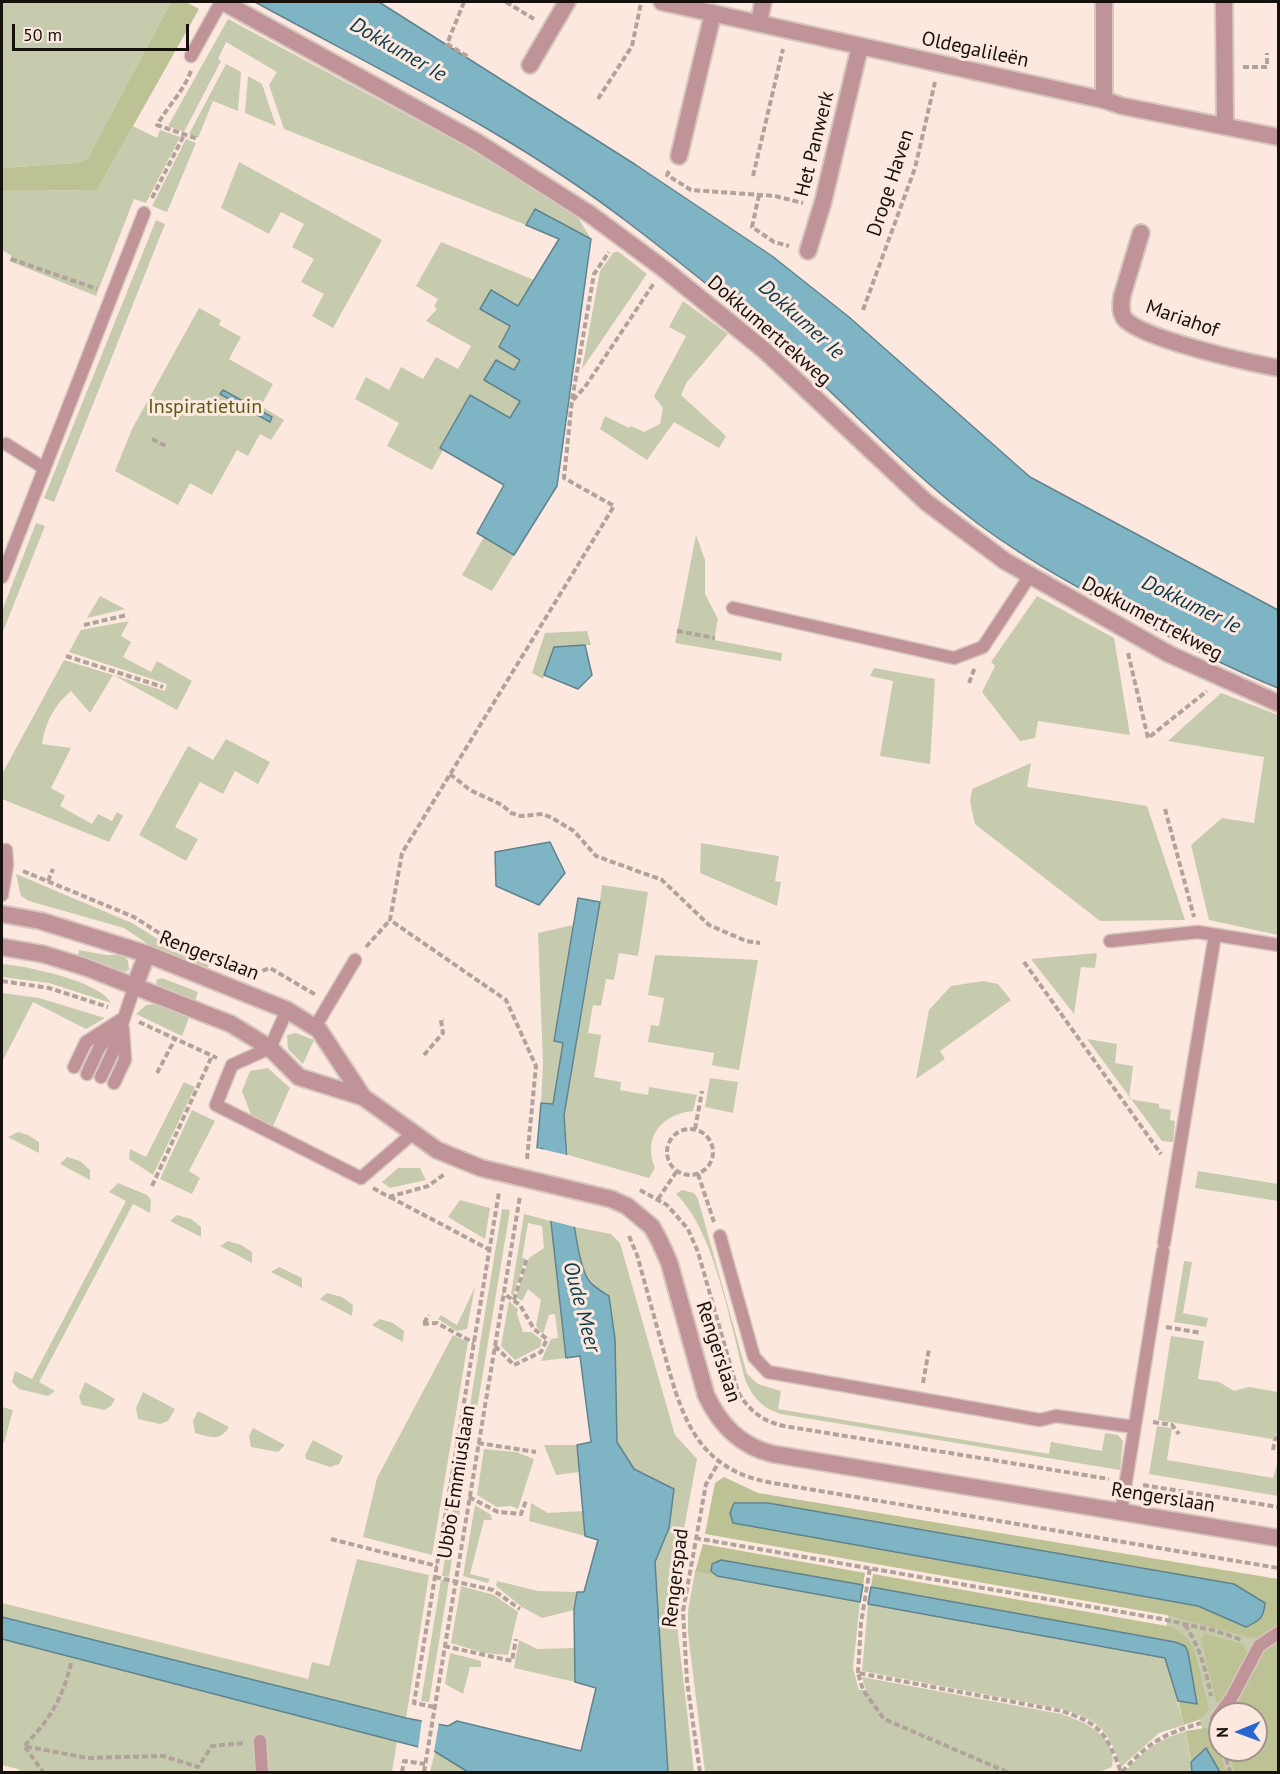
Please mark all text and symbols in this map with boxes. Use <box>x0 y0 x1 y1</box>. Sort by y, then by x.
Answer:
scale bar <box>15 12 192 50</box>
water label: Dokkumer Ie <box>345 12 451 88</box>
text: 50 m <box>23 23 62 46</box>
street label: Oldegalileën <box>919 27 1031 73</box>
street label: Het Panwerk <box>790 89 840 199</box>
street label: Droge Haven <box>862 127 920 239</box>
street label: Dokkumertrekweg <box>702 271 836 391</box>
water label: Dokkumer Ie <box>753 275 849 365</box>
street label: Mariahof <box>1142 295 1222 343</box>
park label: Inspiratietuin <box>148 395 262 419</box>
water label: Dokkumer Ie <box>1137 570 1245 640</box>
street label: Dokkumertrekweg <box>1077 572 1227 666</box>
street label: Rengerslaan <box>156 926 262 986</box>
water label: Oude Meer <box>557 1259 605 1355</box>
street label: Rengerslaan <box>690 1298 746 1406</box>
street label: Ubbo Emmiuslaan <box>433 1404 481 1560</box>
street label: Rengerslaan <box>1109 1478 1217 1518</box>
street label: Rengerspad <box>658 1527 694 1629</box>
north arrow <box>1208 1702 1268 1762</box>
text: N <box>1212 1727 1232 1738</box>

